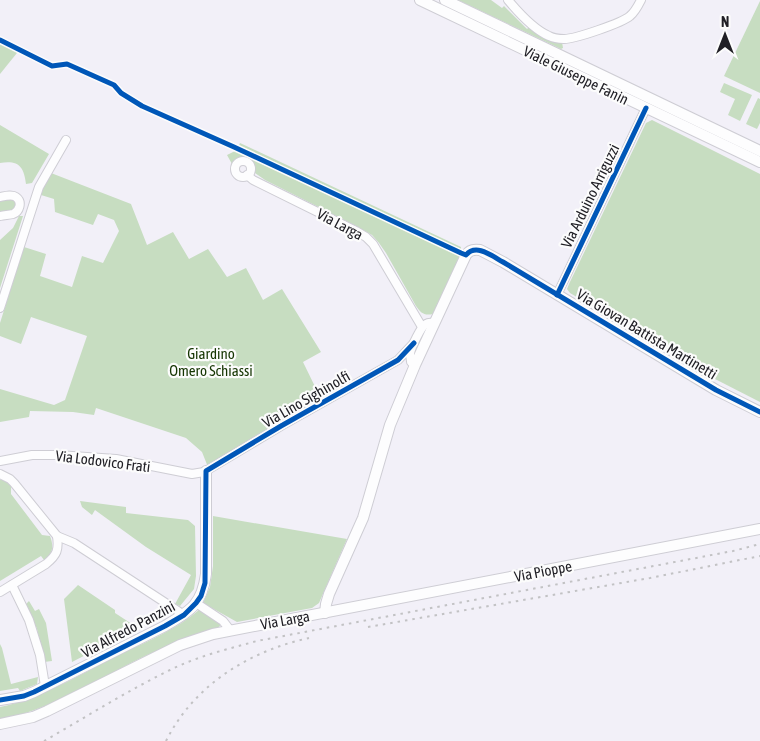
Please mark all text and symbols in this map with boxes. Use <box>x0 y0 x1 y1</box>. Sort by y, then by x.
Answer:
north arrow <box>700 10 750 60</box>
text: N <box>721 14 729 30</box>
street label: Viale Giuseppe Fanin <box>521 42 631 108</box>
street label: Via Arduino Arriguzzi <box>558 141 622 251</box>
street label: Via Larga <box>314 205 366 243</box>
street label: Via Giovan Battista Martinetti <box>574 285 720 383</box>
park label: Giardino Omero Schiassi <box>169 345 253 379</box>
street label: Via Lino Sighinolfi <box>259 367 353 431</box>
street label: Via Lodovico Frati <box>55 447 151 475</box>
street label: Via Pioppe <box>513 557 573 585</box>
street label: Via Alfredo Panzini <box>78 597 178 661</box>
street label: Via Larga <box>259 607 311 633</box>

